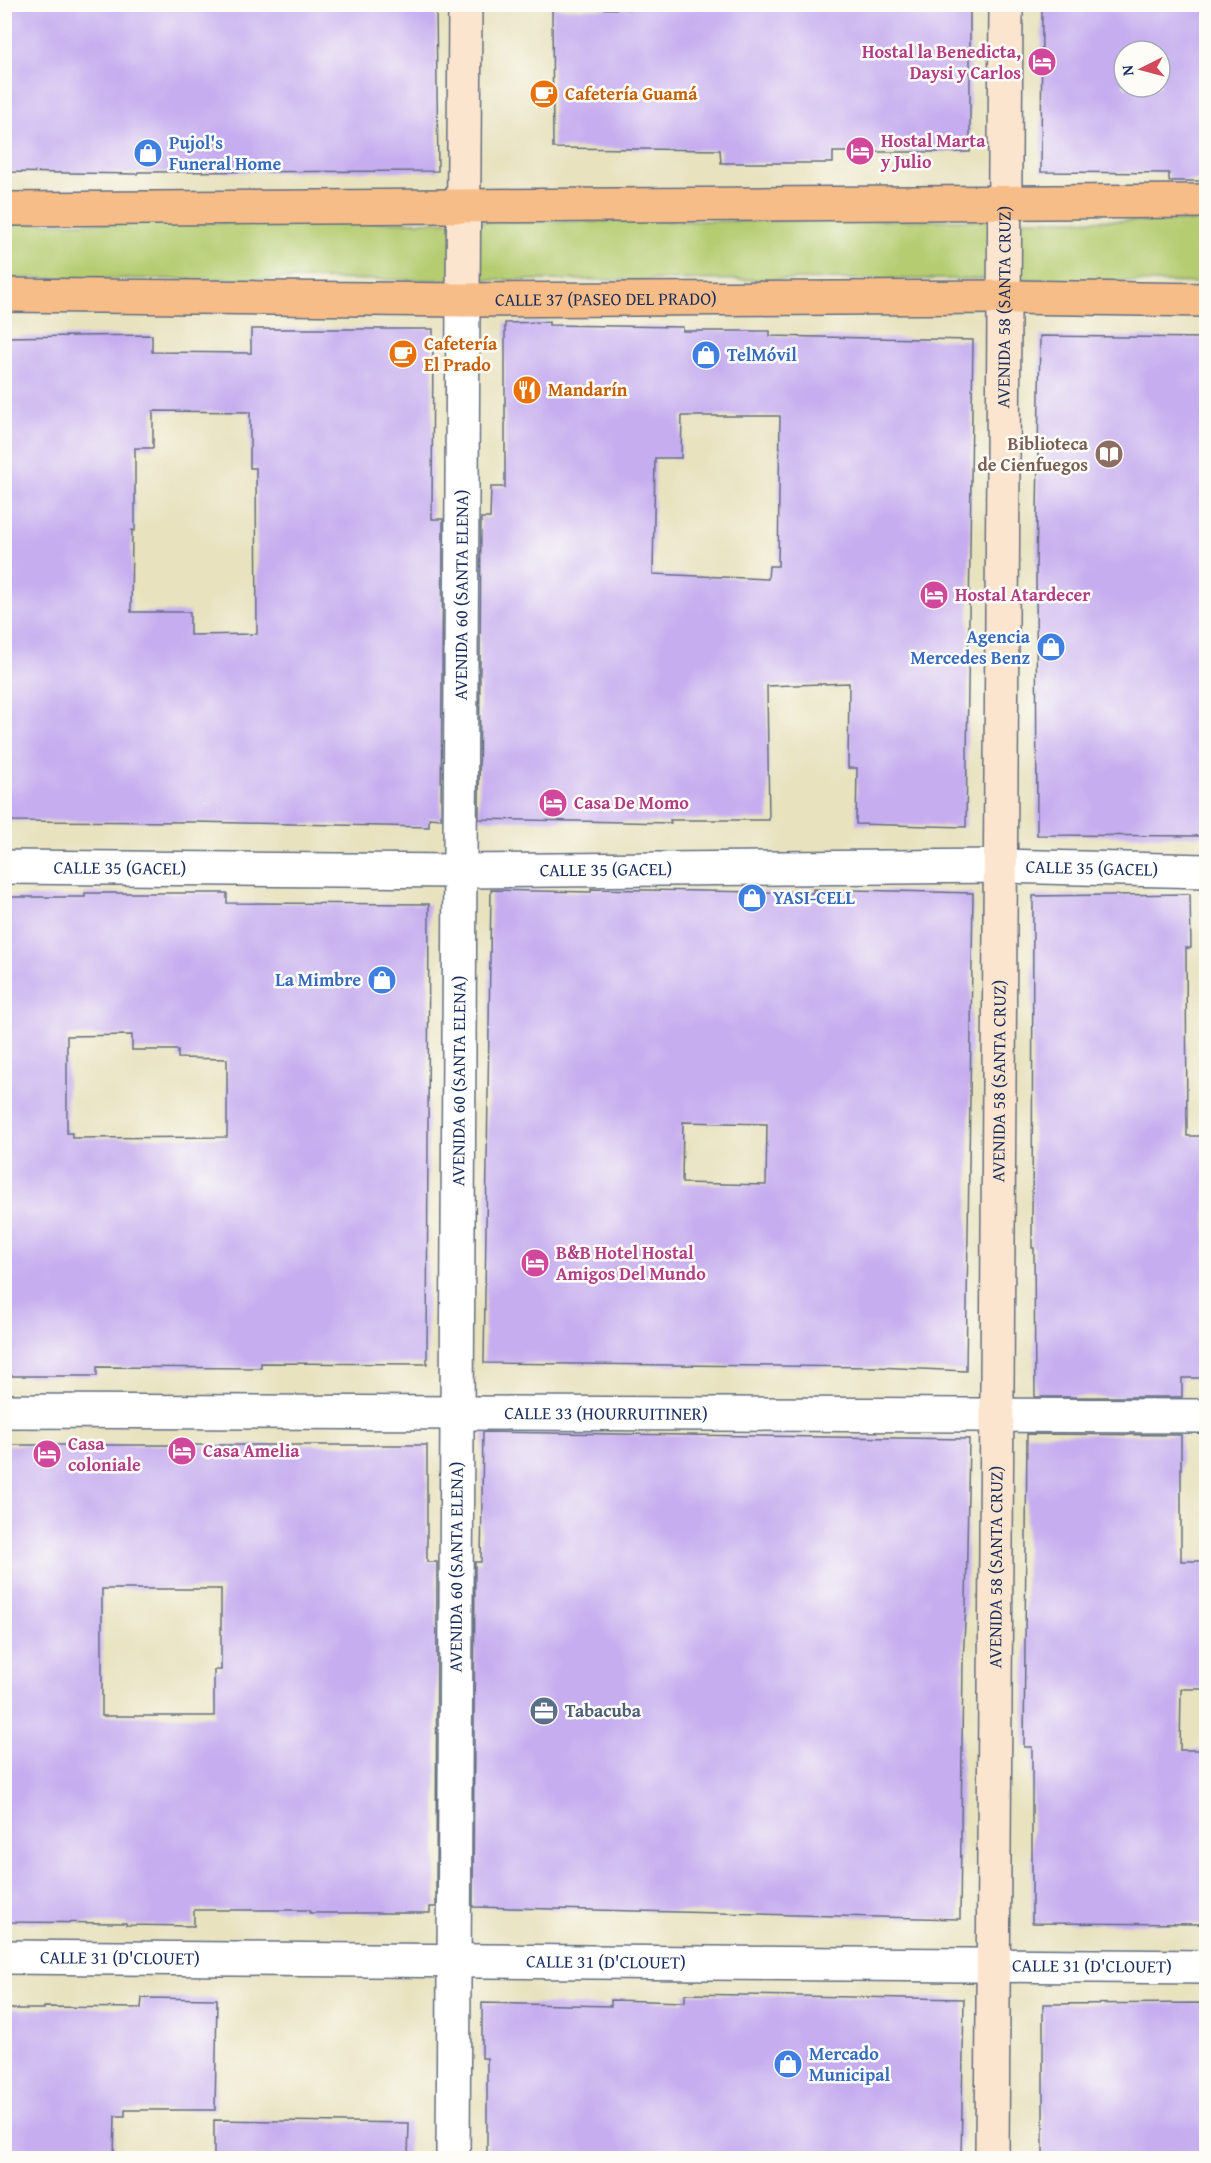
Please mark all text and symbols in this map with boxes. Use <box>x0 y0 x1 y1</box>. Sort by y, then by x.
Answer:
place label: Hostal la Benedicta, Daysi y Carlos <box>862 38 1021 86</box>
north arrow <box>1112 39 1172 99</box>
hotel icon: Hostal la Benedicta, Daysi y Carlos <box>1026 46 1058 78</box>
text: N <box>1115 64 1140 77</box>
cafe icon: Cafetería Guamá <box>528 78 560 110</box>
place label: Cafetería Guamá <box>565 80 698 107</box>
place label: Hostal Marta y Julio <box>880 127 986 175</box>
place label: Pujol's Funeral Home <box>169 129 281 177</box>
hotel icon: Hostal Marta y Julio <box>844 135 876 167</box>
shop icon: Pujol's Funeral Home <box>132 137 164 169</box>
street label: AVENIDA 58 (SANTA CRUZ) <box>989 205 1018 409</box>
street label: CALLE 37 (PASEO DEL PRADO) <box>495 285 717 313</box>
place label: Cafetería El Prado <box>424 330 498 378</box>
cafe icon: Cafetería El Prado <box>387 338 419 370</box>
shop icon: TelMóvil <box>690 339 722 371</box>
place label: TelMóvil <box>727 341 797 368</box>
restaurant icon: Mandarín <box>511 374 543 406</box>
place label: Mandarín <box>548 376 628 403</box>
place label: Biblioteca de Cienfuegos <box>977 430 1089 478</box>
library icon: Biblioteca de Cienfuegos <box>1093 438 1125 470</box>
street label: AVENIDA 60 (SANTA ELENA) <box>447 489 475 701</box>
hotel icon: Hostal Atardecer <box>918 579 950 611</box>
place label: Hostal Atardecer <box>955 581 1091 608</box>
place label: Agencia Mercedes Benz <box>910 623 1031 671</box>
shop icon: Agencia Mercedes Benz <box>1035 631 1067 663</box>
hotel icon: Casa De Momo <box>537 787 569 819</box>
place label: Casa De Momo <box>574 789 689 816</box>
street label: CALLE 35 (GACEL) <box>54 853 186 882</box>
street label: CALLE 35 (GACEL) <box>1025 853 1159 883</box>
street label: CALLE 35 (GACEL) <box>540 855 672 883</box>
shop icon: YASI-CELL <box>736 882 768 914</box>
place label: YASI-CELL <box>773 884 855 911</box>
shop icon: La Mimbre <box>366 964 398 996</box>
place label: La Mimbre <box>275 966 361 993</box>
street label: AVENIDA 60 (SANTA ELENA) <box>444 975 472 1187</box>
street label: AVENIDA 58 (SANTA CRUZ) <box>984 979 1013 1183</box>
place label: B&B Hotel Hostal Amigos Del Mundo <box>556 1239 706 1287</box>
hotel icon: B&B Hotel Hostal Amigos Del Mundo <box>519 1247 551 1279</box>
street label: CALLE 33 (HOURRUITINER) <box>504 1399 708 1427</box>
place label: Casa coloniale <box>68 1430 141 1478</box>
hotel icon: Casa Amelia <box>166 1435 198 1467</box>
place label: Casa Amelia <box>203 1437 300 1464</box>
hotel icon: Casa coloniale <box>31 1438 63 1470</box>
street label: AVENIDA 60 (SANTA ELENA) <box>442 1461 470 1673</box>
street label: AVENIDA 58 (SANTA CRUZ) <box>981 1465 1010 1669</box>
office icon: Tabacuba <box>528 1695 560 1727</box>
place label: Tabacuba <box>565 1697 642 1724</box>
street label: CALLE 31 (D'CLOUET) <box>40 1943 200 1972</box>
street label: CALLE 31 (D'CLOUET) <box>526 1947 686 1976</box>
street label: CALLE 31 (D'CLOUET) <box>1012 1951 1172 1980</box>
place label: Mercado Municipal <box>809 2040 890 2088</box>
shop icon: Mercado Municipal <box>772 2048 804 2080</box>

